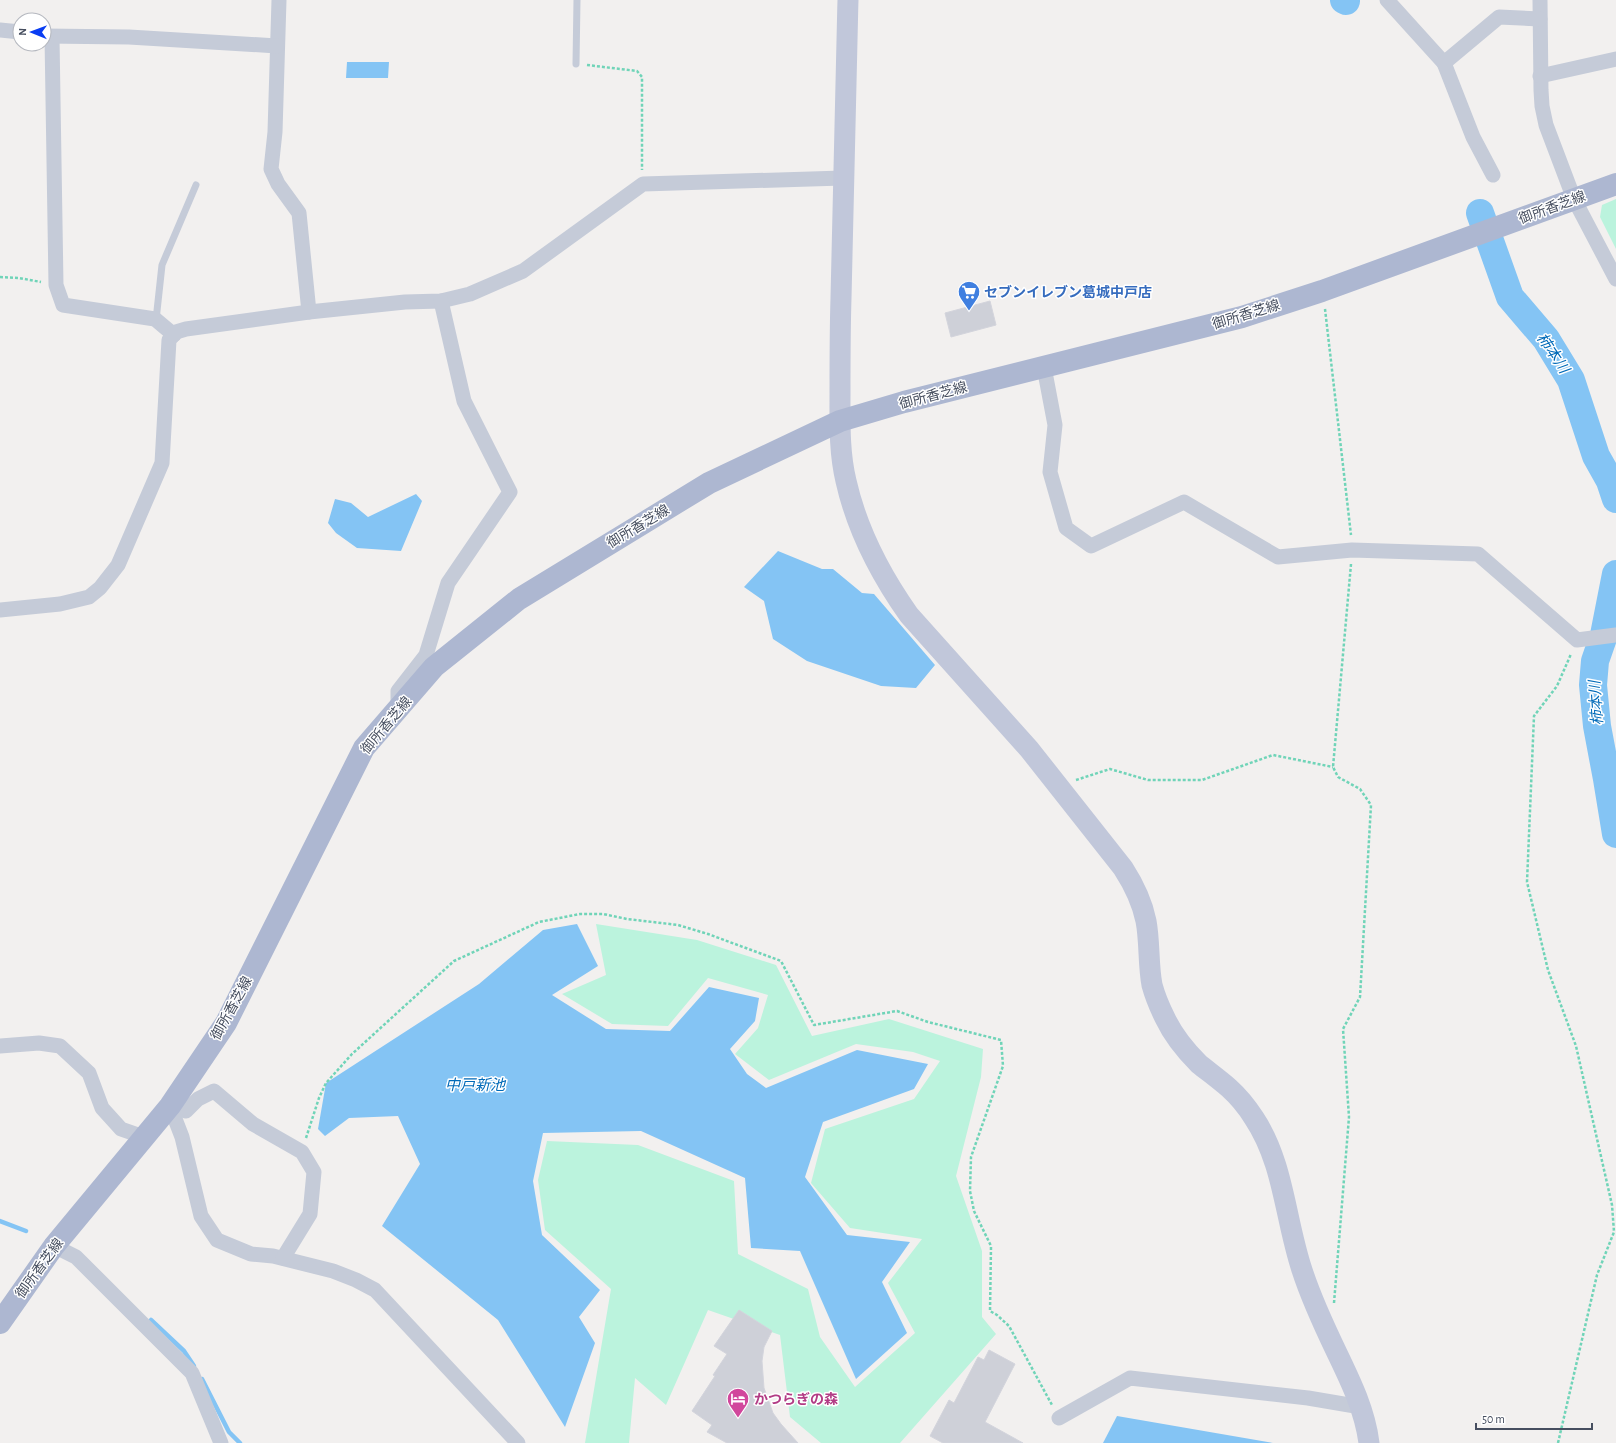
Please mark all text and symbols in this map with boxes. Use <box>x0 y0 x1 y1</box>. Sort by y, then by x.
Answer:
north arrow <box>12 12 52 52</box>
text: N <box>17 28 28 36</box>
street label: 御所香芝線 <box>1517 188 1588 226</box>
supermarket icon: セブンイレブン葛城中戸店 <box>956 279 982 312</box>
place label: セブンイレブン葛城中戸店 <box>984 284 1152 300</box>
street label: 御所香芝線 <box>1210 297 1282 332</box>
water label: 柿本川 <box>1534 330 1573 378</box>
street label: 御所香芝線 <box>897 379 969 412</box>
street label: 御所香芝線 <box>604 502 672 551</box>
water label: 柿本川 <box>1586 678 1606 726</box>
street label: 御所香芝線 <box>358 694 415 757</box>
street label: 御所香芝線 <box>208 974 255 1042</box>
water label: 中戸新池 <box>445 1077 507 1093</box>
street label: 御所香芝線 <box>13 1236 66 1301</box>
hotel icon: かつらぎの森 <box>725 1386 751 1419</box>
place label: かつらぎの森 <box>754 1392 838 1407</box>
scale bar <box>1476 1405 1592 1431</box>
text: 50 m <box>1482 1413 1505 1425</box>

